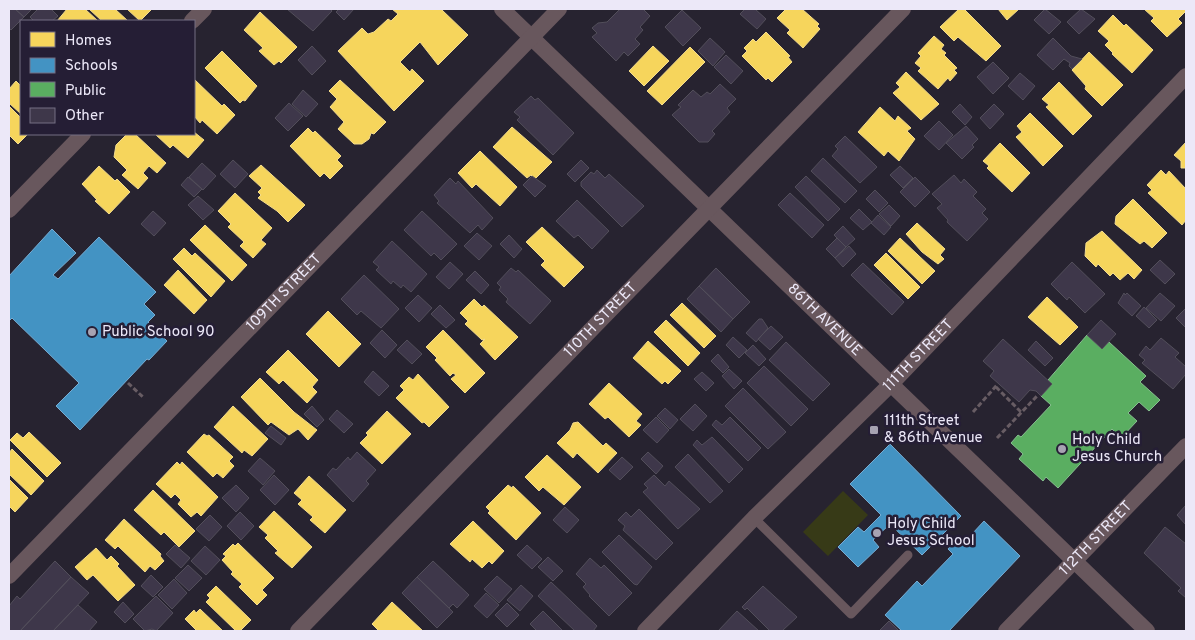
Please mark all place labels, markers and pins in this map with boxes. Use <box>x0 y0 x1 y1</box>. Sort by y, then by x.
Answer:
place label: Public School 90 <box>102 323 215 342</box>
marker: Public School 90 <box>86 326 98 338</box>
place label: 111th Street & 86th Avenue <box>884 412 983 448</box>
marker: 111th Street & 86th Avenue <box>868 424 880 436</box>
place label: Holy Child Jesus Church <box>1072 431 1162 467</box>
marker: Holy Child Jesus Church <box>1056 443 1068 455</box>
place label: Holy Child Jesus School <box>887 515 975 551</box>
marker: Holy Child Jesus School <box>871 527 883 539</box>

